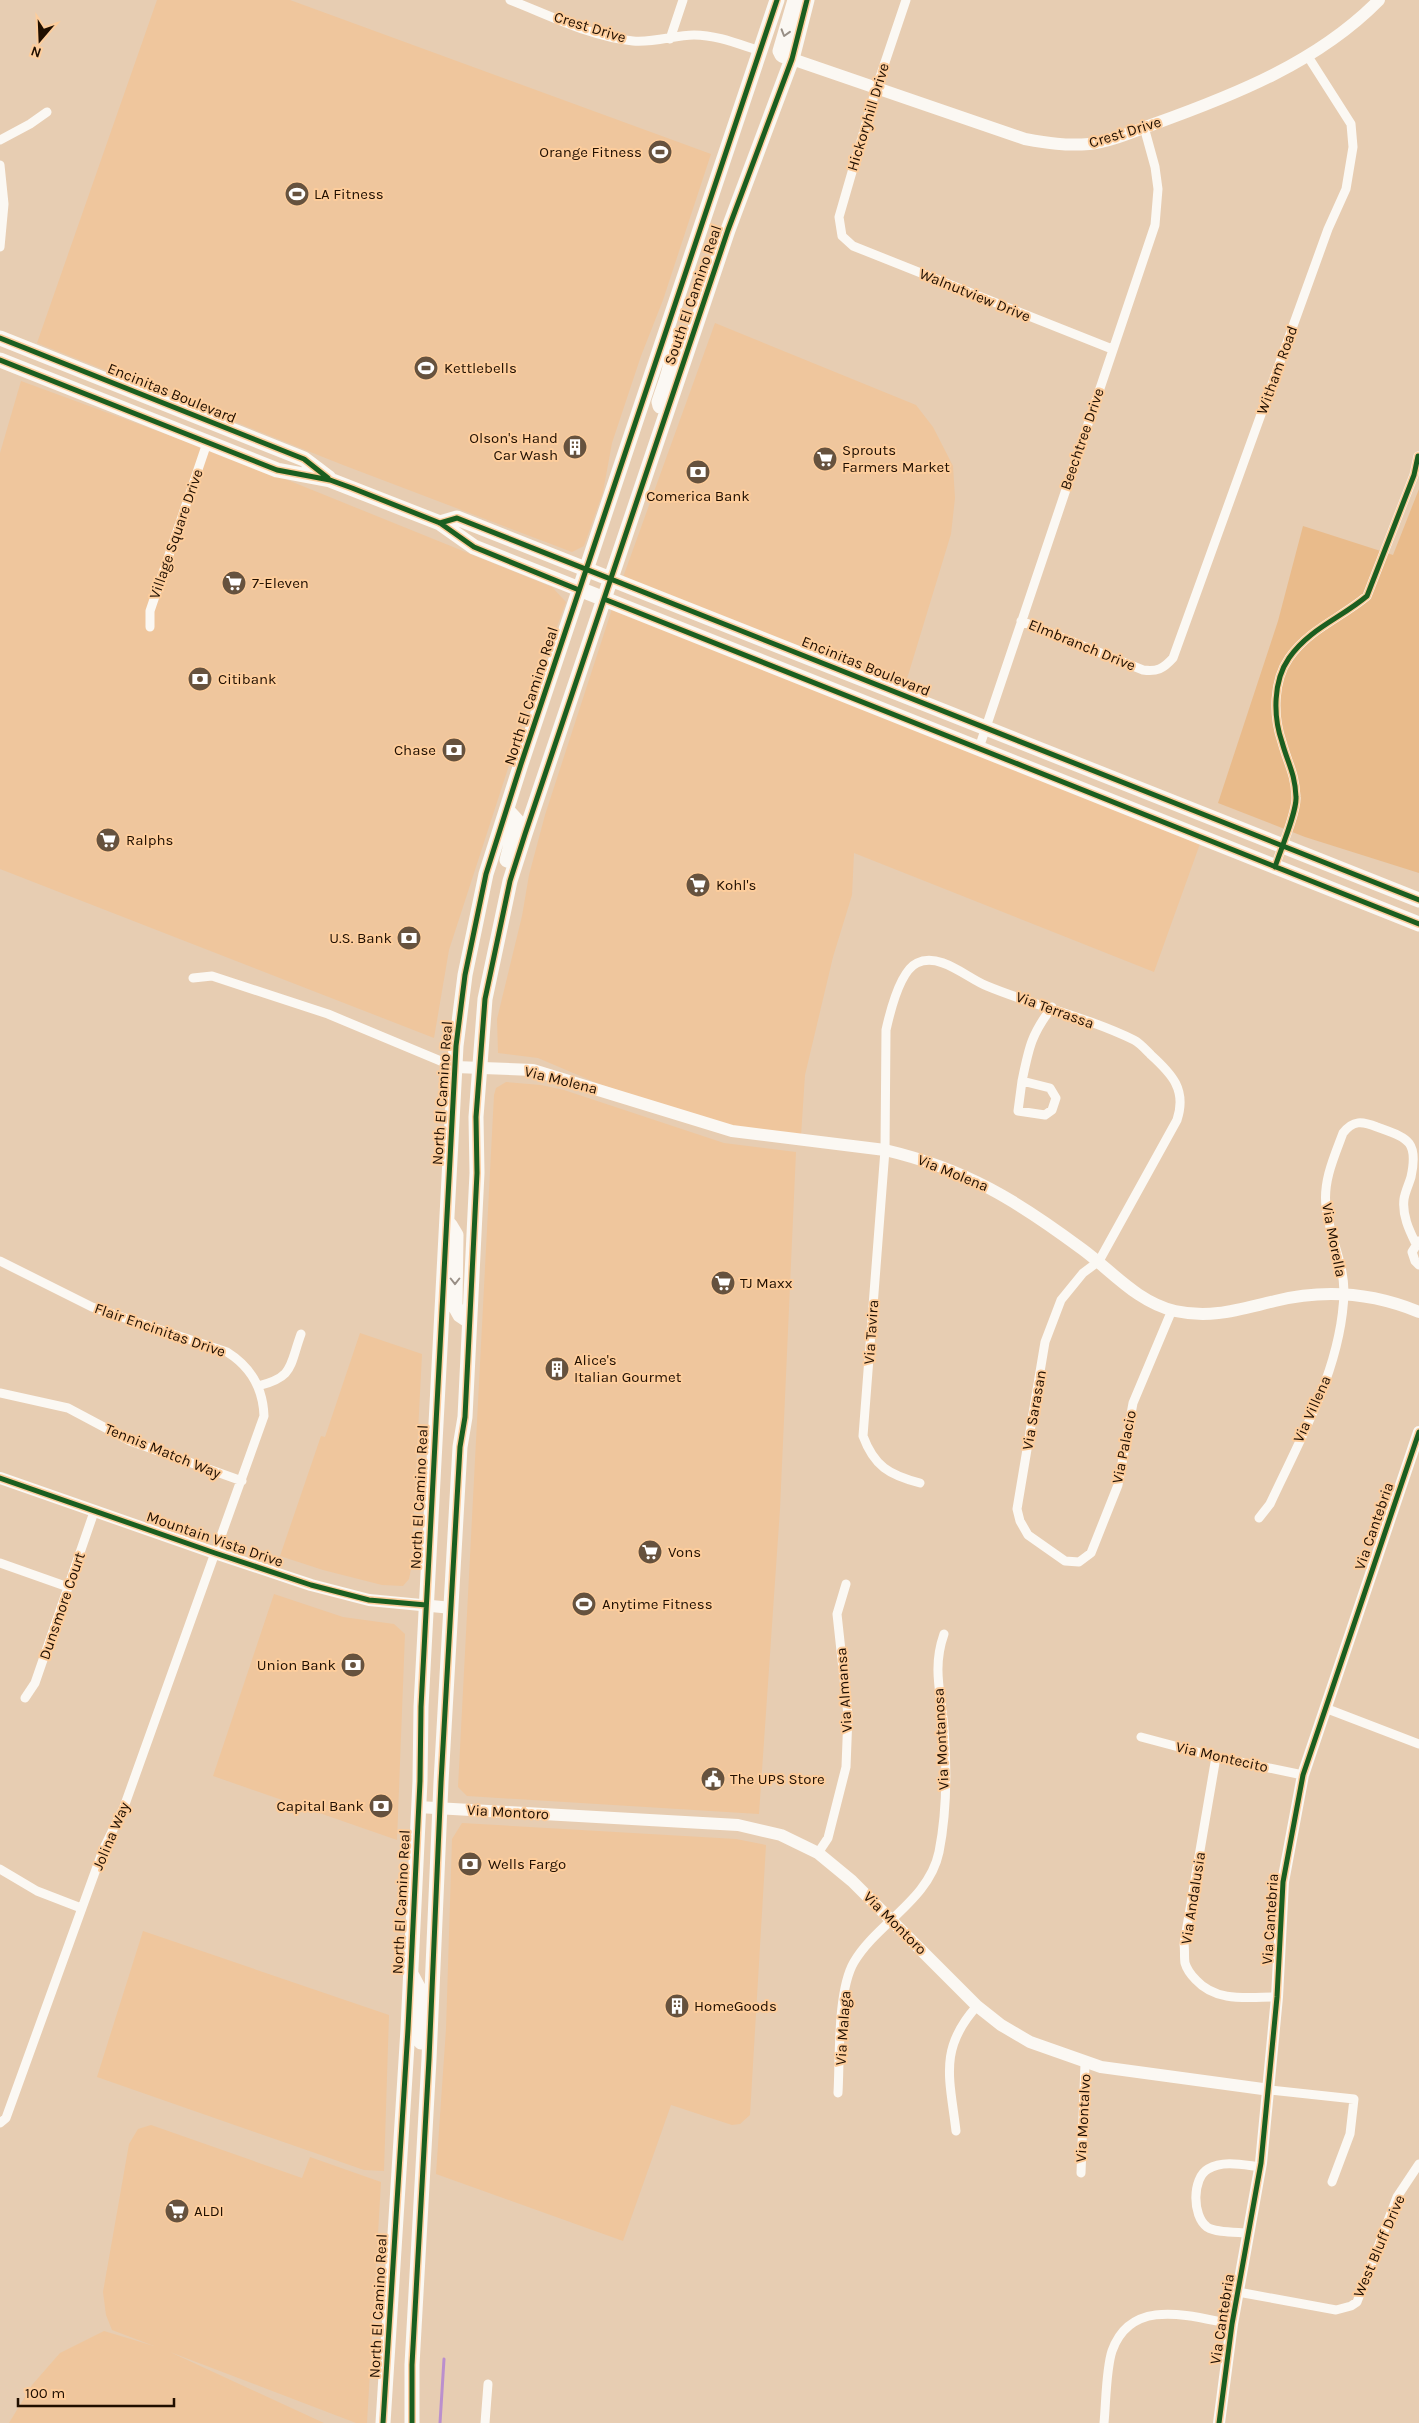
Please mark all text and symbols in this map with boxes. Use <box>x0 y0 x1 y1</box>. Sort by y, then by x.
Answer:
street label: Crest Drive <box>552 8 628 46</box>
north arrow <box>15 15 65 65</box>
one-way arrow <box>781 28 791 36</box>
text: N <box>28 42 43 61</box>
street label: Hickoryhill Drive <box>843 61 893 173</box>
street label: Crest Drive <box>1087 113 1163 151</box>
sports icon: Orange Fitness <box>647 139 673 165</box>
place label: Orange Fitness <box>539 143 642 161</box>
sports icon: LA Fitness <box>284 181 310 207</box>
place label: LA Fitness <box>314 185 384 203</box>
street label: South El Camino Real <box>661 223 725 367</box>
street label: Walnutview Drive <box>917 264 1033 326</box>
street label: Witham Road <box>1253 323 1301 417</box>
sports icon: Kettlebells <box>413 355 439 381</box>
street label: Encinitas Boulevard <box>105 359 239 427</box>
place label: Kettlebells <box>444 359 517 377</box>
street label: Beechtree Drive <box>1056 386 1108 492</box>
place label: Olson's Hand Car Wash <box>469 429 558 464</box>
building icon: Olson's Hand Car Wash <box>562 434 588 460</box>
place label: Sprouts Farmers Market <box>842 441 950 476</box>
supermarket icon: Sprouts Farmers Market <box>812 446 838 472</box>
bank icon: Comerica Bank <box>685 459 711 485</box>
street label: Village Square Drive <box>145 467 207 601</box>
place label: Comerica Bank <box>646 487 750 505</box>
supermarket icon: 7-Eleven <box>221 570 247 596</box>
place label: 7-Eleven <box>252 574 309 592</box>
street label: Elmbranch Drive <box>1026 615 1138 675</box>
street label: North El Camino Real <box>500 625 562 767</box>
street label: Encinitas Boulevard <box>799 632 933 700</box>
bank icon: Citibank <box>187 666 213 692</box>
place label: Citibank <box>218 670 276 688</box>
bank icon: Chase <box>441 737 467 763</box>
place label: Chase <box>394 741 436 759</box>
supermarket icon: Ralphs <box>95 827 121 853</box>
place label: Ralphs <box>126 831 173 849</box>
supermarket icon: Kohl's <box>685 872 711 898</box>
place label: Kohl's <box>716 876 756 894</box>
bank icon: U.S. Bank <box>396 925 422 951</box>
place label: U.S. Bank <box>329 929 392 947</box>
street label: Via Terrassa <box>1013 988 1097 1032</box>
street label: North El Camino Real <box>428 1020 456 1166</box>
street label: Via Molena <box>523 1062 599 1098</box>
street label: Via Molena <box>915 1151 991 1195</box>
street label: Via Morella <box>1318 1201 1350 1279</box>
supermarket icon: TJ Maxx <box>710 1270 736 1296</box>
place label: TJ Maxx <box>740 1274 793 1292</box>
one-way arrow <box>450 1278 460 1285</box>
street label: Flair Encinitas Drive <box>92 1299 228 1361</box>
street label: Via Tavira <box>860 1299 882 1365</box>
place label: Alice's Italian Gourmet <box>574 1351 682 1386</box>
building icon: Alice's Italian Gourmet <box>544 1356 570 1382</box>
street label: Via Sarasan <box>1018 1369 1050 1451</box>
street label: Via Villena <box>1289 1373 1335 1445</box>
street label: Via Palacio <box>1108 1409 1140 1485</box>
street label: Tennis Match Way <box>102 1420 224 1482</box>
street label: North El Camino Real <box>406 1424 432 1570</box>
street label: Via Cantebria <box>1351 1480 1397 1572</box>
street label: Mountain Vista Drive <box>144 1507 286 1571</box>
supermarket icon: Vons <box>637 1539 663 1565</box>
place label: Vons <box>668 1543 701 1561</box>
street label: Dunsmore Court <box>35 1550 89 1662</box>
sports icon: Anytime Fitness <box>571 1591 597 1617</box>
place label: Anytime Fitness <box>602 1595 713 1613</box>
street label: Via Almansa <box>832 1647 856 1733</box>
bank icon: Union Bank <box>340 1652 366 1678</box>
place label: Union Bank <box>257 1656 336 1674</box>
street label: Via Montanosa <box>929 1688 953 1790</box>
street label: Via Montecito <box>1174 1738 1270 1776</box>
public building icon: The UPS Store <box>700 1766 726 1792</box>
place label: The UPS Store <box>730 1770 825 1788</box>
bank icon: Capital Bank <box>368 1793 394 1819</box>
place label: Capital Bank <box>277 1797 364 1815</box>
street label: Jolina Way <box>89 1799 133 1873</box>
street label: Via Montoro <box>467 1801 549 1823</box>
street label: North El Camino Real <box>388 1829 414 1975</box>
street label: Via Andalusia <box>1177 1850 1209 1946</box>
bank icon: Wells Fargo <box>457 1851 483 1877</box>
place label: Wells Fargo <box>488 1855 566 1873</box>
street label: Via Cantebria <box>1258 1873 1282 1965</box>
street label: Via Montoro <box>860 1888 930 1958</box>
street label: Via Malaga <box>831 1990 855 2066</box>
building icon: HomeGoods <box>664 1993 690 2019</box>
place label: HomeGoods <box>694 1997 777 2015</box>
street label: Via Montalvo <box>1072 2073 1094 2163</box>
street label: West Bluff Drive <box>1349 2192 1409 2300</box>
supermarket icon: ALDI <box>164 2198 190 2224</box>
place label: ALDI <box>194 2202 224 2220</box>
street label: North El Camino Real <box>365 2233 391 2379</box>
street label: Via Cantebria <box>1206 2272 1238 2366</box>
scale bar <box>18 2376 174 2408</box>
text: 100 m <box>25 2384 65 2402</box>

